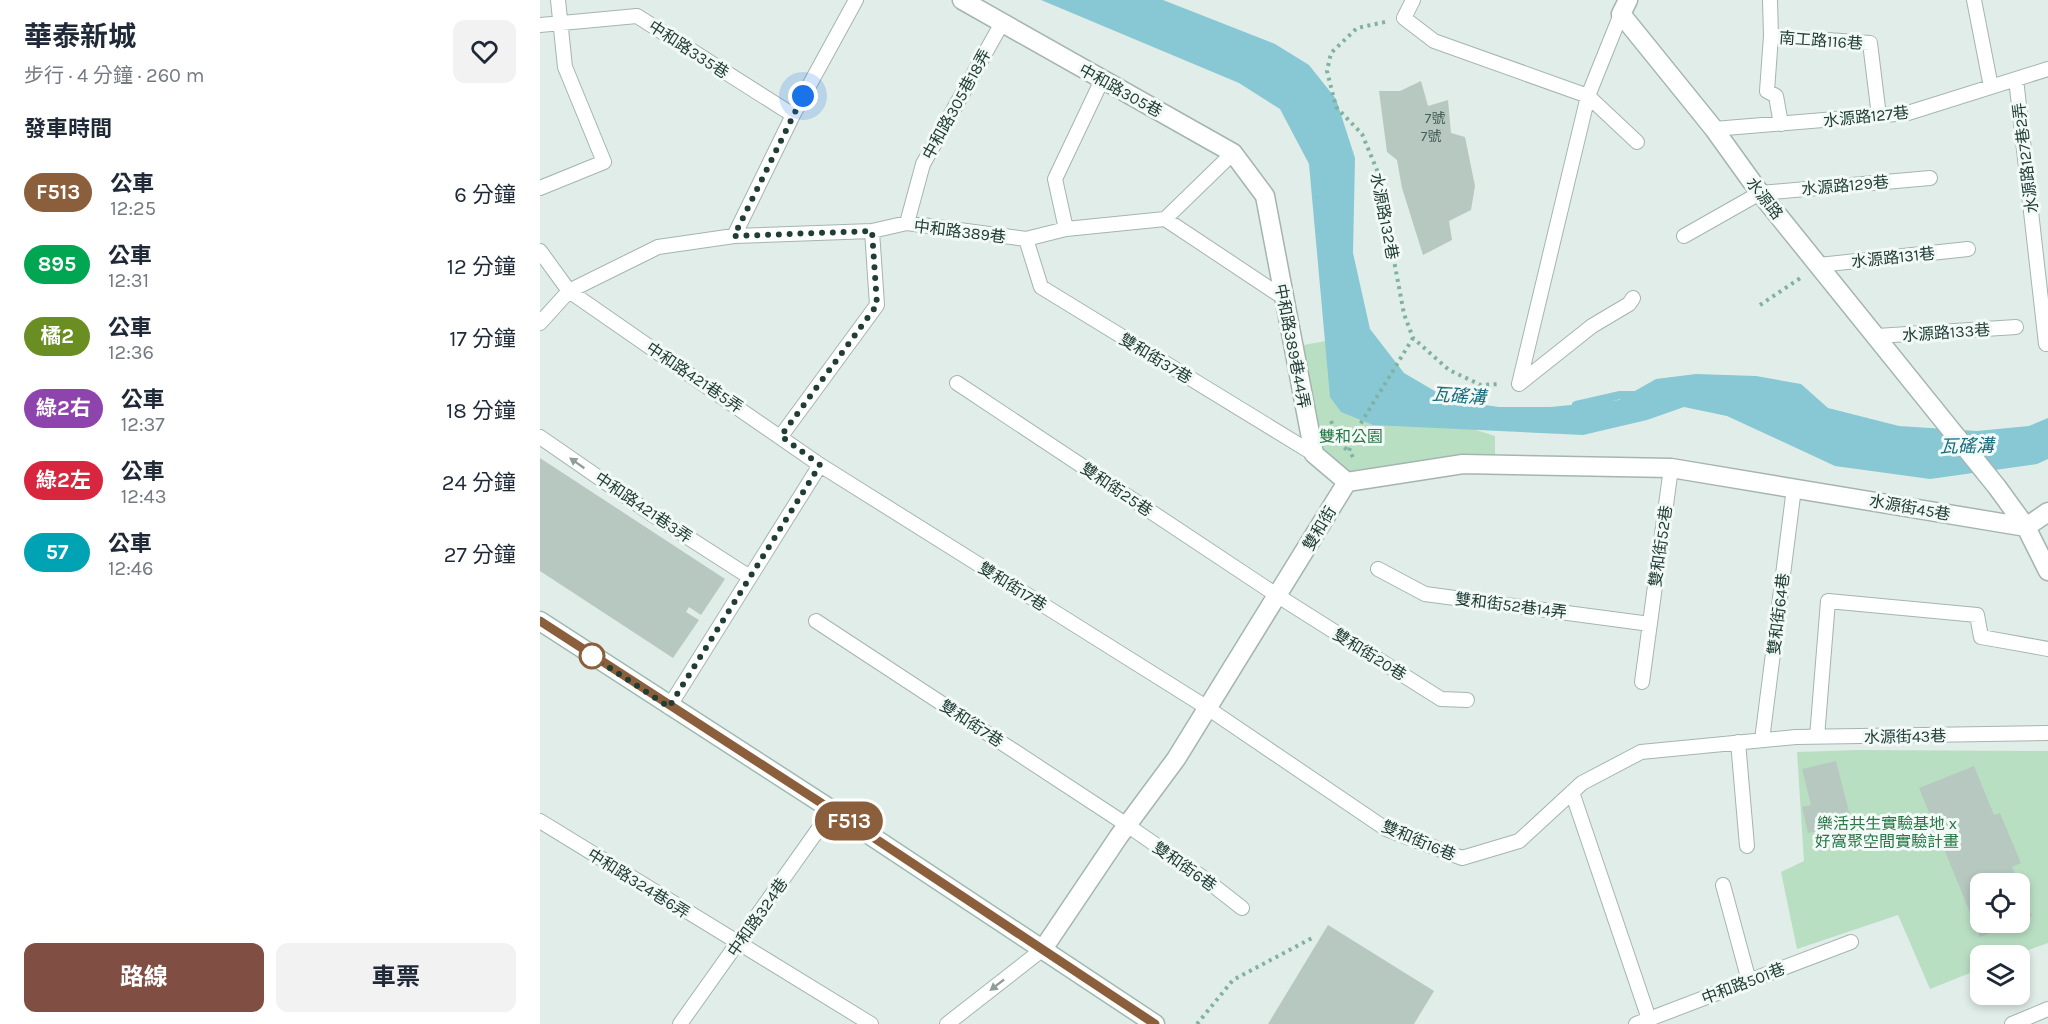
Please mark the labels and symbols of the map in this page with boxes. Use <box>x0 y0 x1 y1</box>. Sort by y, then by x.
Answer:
street label: 中和路335巷 <box>645 16 732 82</box>
street label: 南工路116巷 <box>1779 28 1863 53</box>
street label: 中和路305巷18弄 <box>918 46 995 163</box>
street label: 中和路305巷 <box>1076 60 1166 121</box>
your location <box>788 81 818 111</box>
street label: 水源路127巷2弄 <box>2009 102 2042 214</box>
street label: 水源路127巷 <box>1822 103 1910 130</box>
house number: 7號 <box>1425 110 1445 127</box>
house number: 7號 <box>1421 128 1441 145</box>
street label: 水源路132巷 <box>1367 171 1402 261</box>
street label: 水源路129巷 <box>1800 172 1890 199</box>
street label: 水源路 <box>1742 174 1787 223</box>
street label: 中和路389巷 <box>913 216 1007 247</box>
street label: 水源路131巷 <box>1850 244 1936 271</box>
street label: 中和路389巷44弄 <box>1271 282 1314 410</box>
street label: 水源路133巷 <box>1901 320 1991 345</box>
street label: 雙和街37巷 <box>1116 329 1195 387</box>
street label: 中和路421巷5弄 <box>643 338 747 417</box>
water label: 瓦磘溝 <box>1431 383 1490 409</box>
park label: 雙和公園 <box>1319 427 1383 446</box>
water label: 瓦磘溝 <box>1940 434 1997 457</box>
one-way arrow <box>570 457 586 469</box>
street label: 雙和街25巷 <box>1077 459 1156 520</box>
street label: 中和路421巷3弄 <box>592 468 696 547</box>
street label: 水源街45巷 <box>1868 491 1952 524</box>
street label: 雙和街 <box>1299 503 1340 554</box>
street label: 雙和街52巷 <box>1645 504 1676 588</box>
street label: 雙和街17巷 <box>975 558 1050 615</box>
street label: 雙和街64巷 <box>1764 572 1793 656</box>
street label: 雙和街52巷14弄 <box>1454 589 1568 622</box>
street label: 雙和街20巷 <box>1330 624 1410 684</box>
unlabelled marker <box>579 643 605 669</box>
street label: 雙和街7巷 <box>937 696 1007 751</box>
street label: 水源街43巷 <box>1864 726 1946 747</box>
line badge: F513 <box>807 802 891 840</box>
park label: 樂活共生實驗基地 x 好窩聚空間實驗計畫 <box>1815 814 1959 851</box>
street label: 雙和街16巷 <box>1379 816 1459 865</box>
street label: 雙和街6巷 <box>1149 838 1220 895</box>
street label: 中和路324巷6弄 <box>584 844 693 922</box>
street label: 中和路324巷 <box>723 874 791 960</box>
street label: 中和路501巷 <box>1699 959 1788 1008</box>
one-way arrow <box>989 978 1005 991</box>

